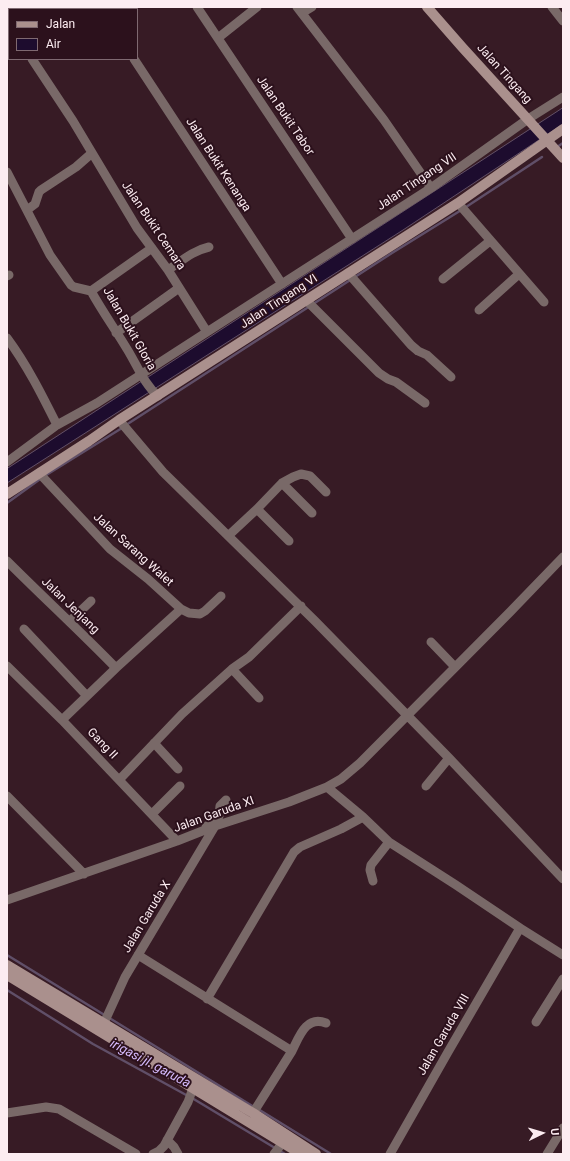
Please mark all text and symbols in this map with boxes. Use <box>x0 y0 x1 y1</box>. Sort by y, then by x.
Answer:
legend <box>8 8 138 60</box>
text: Jalan <box>46 17 75 31</box>
text: Air <box>46 37 61 51</box>
street label: Jalan Tingang <box>473 41 535 107</box>
street label: Jalan Bukit Tabor <box>253 73 317 159</box>
street label: Jalan Bukit Kenanga <box>182 115 254 215</box>
street label: Jalan Tingang VII <box>375 150 459 214</box>
street label: Jalan Bukit Cemara <box>118 179 188 273</box>
street label: Jalan Tingang VI <box>238 272 320 332</box>
street label: Jalan Bukit Gloria <box>99 285 159 373</box>
street label: Jalan Sarang Walet <box>90 510 176 590</box>
street label: Jalan Jenjang <box>38 575 102 637</box>
street label: Gang II <box>84 725 120 763</box>
street label: Jalan Garuda XI <box>172 794 256 836</box>
street label: Jalan Garuda X <box>120 878 174 956</box>
street label: Jalan Garuda VIII <box>415 992 473 1078</box>
water label: irigasi jl. garuda <box>107 1036 193 1092</box>
north arrow <box>522 1113 562 1153</box>
text: U <box>548 1128 561 1136</box>

